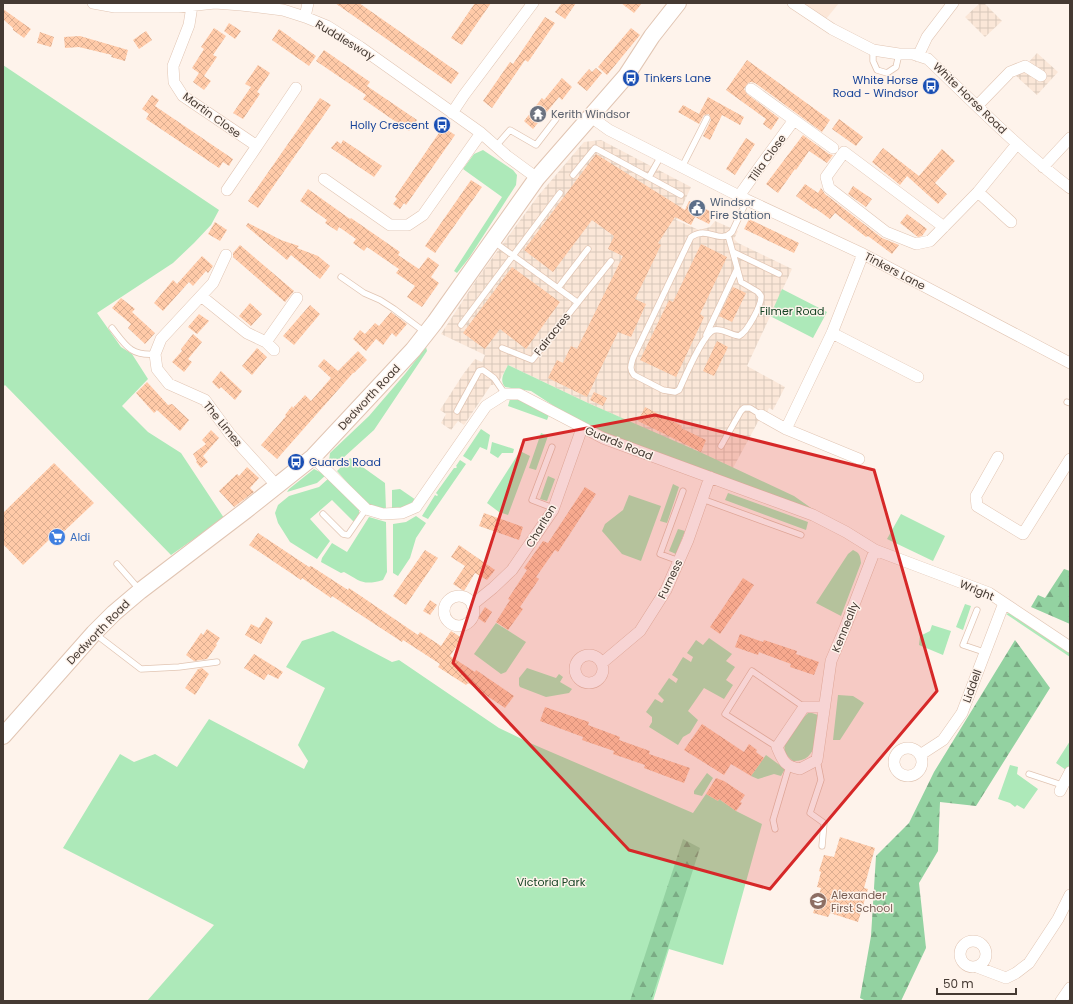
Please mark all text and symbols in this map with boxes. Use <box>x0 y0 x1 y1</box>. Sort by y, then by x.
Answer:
street label: Ruddlesway <box>312 16 378 64</box>
street label: White Horse Road <box>930 59 1010 137</box>
bus stop icon: Tinkers Lane <box>621 68 641 88</box>
place label: Tinkers Lane <box>644 70 711 86</box>
place label: White Horse Road - Windsor <box>833 72 918 101</box>
bus stop icon: White Horse Road - Windsor <box>921 76 941 96</box>
street label: Martin Close <box>180 88 245 142</box>
temple icon: Kerith Windsor <box>528 104 548 124</box>
place label: Kerith Windsor <box>551 106 630 122</box>
bus stop icon: Holly Crescent <box>432 115 452 135</box>
place label: Holly Crescent <box>350 117 429 133</box>
street label: Tilia Close <box>744 131 790 185</box>
place label: Windsor Fire Station <box>710 194 771 223</box>
public building icon: Windsor Fire Station <box>687 198 707 218</box>
street label: Tinkers Lane <box>862 248 928 294</box>
park label: Filmer Road <box>760 303 824 319</box>
street label: Fairacres <box>530 309 574 359</box>
street label: Dedworth Road <box>334 361 404 433</box>
street label: The Limes <box>200 398 246 450</box>
street label: Guards Road <box>583 422 655 464</box>
bus stop icon: Guards Road <box>286 452 306 472</box>
place label: Guards Road <box>309 454 381 470</box>
street label: Charlton <box>522 501 560 551</box>
supermarket icon: Aldi <box>47 527 67 547</box>
place label: Aldi <box>70 529 91 545</box>
street label: Furness <box>654 556 687 601</box>
street label: Wright <box>957 576 997 604</box>
street label: Dedworth Road <box>63 596 133 668</box>
street label: Kenneally <box>828 599 863 655</box>
street label: Liddell <box>959 667 985 705</box>
park label: Victoria Park <box>517 874 586 890</box>
place label: Alexander First School <box>831 887 893 916</box>
school or university icon: Alexander First School <box>808 891 828 911</box>
scale bar <box>937 970 1016 996</box>
text: 50 m <box>943 975 974 992</box>

